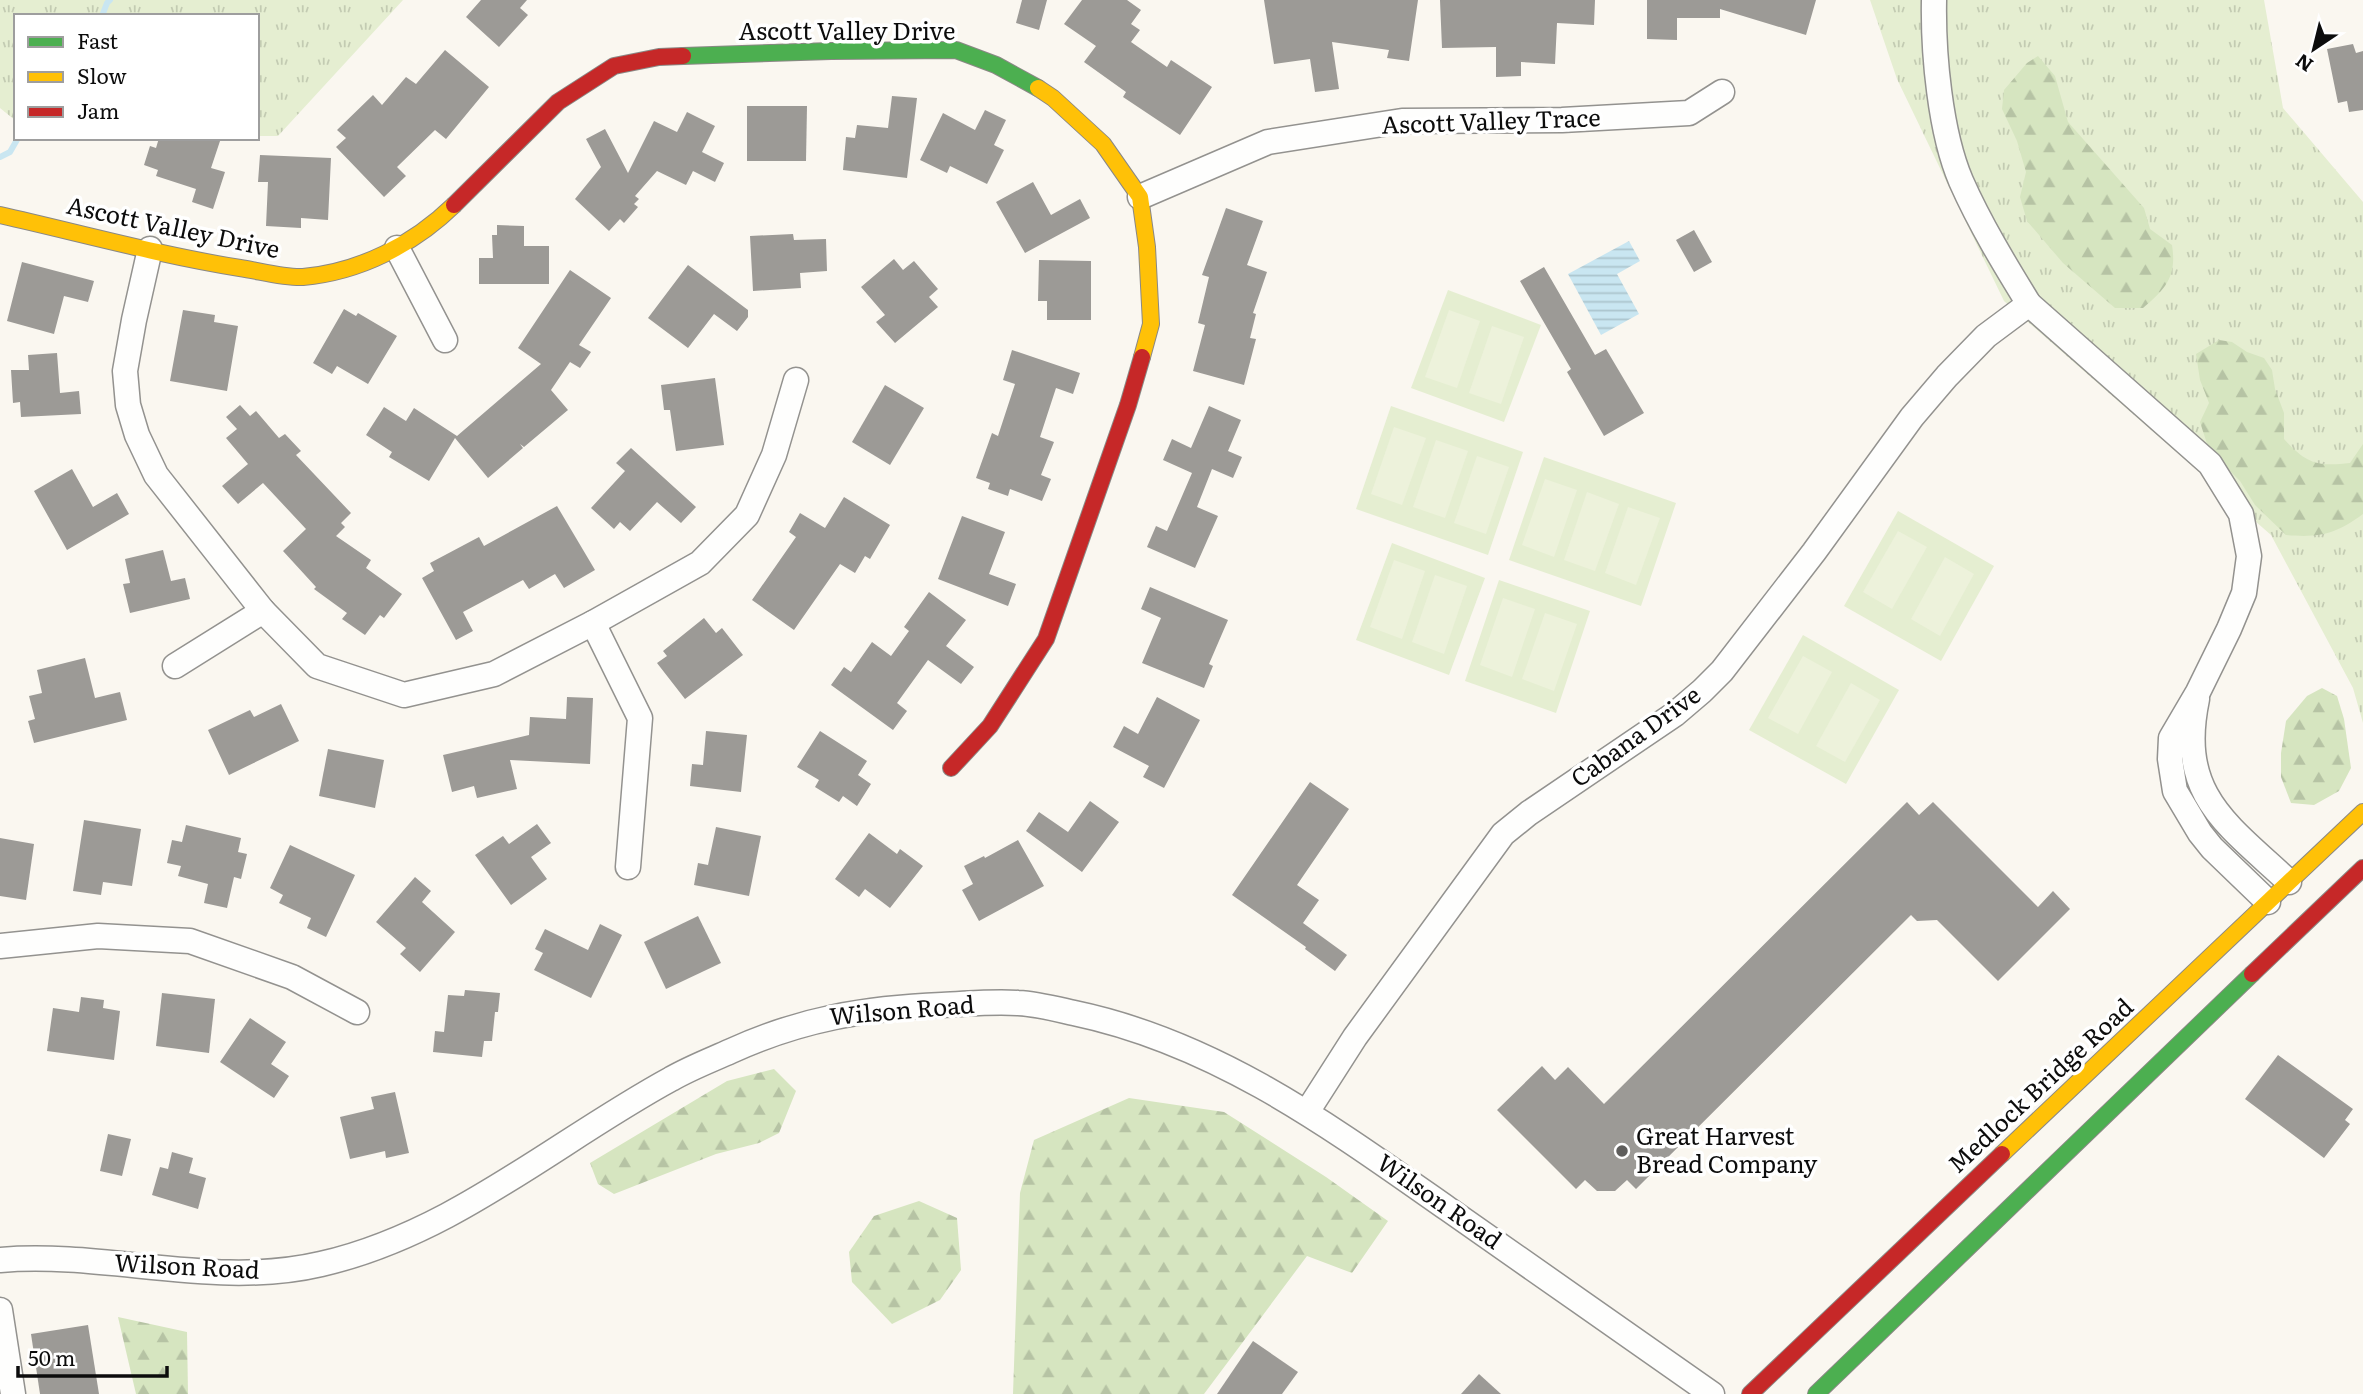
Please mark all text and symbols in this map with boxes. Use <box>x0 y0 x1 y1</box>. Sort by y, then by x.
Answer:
street label: Ascott Valley Drive <box>739 12 955 47</box>
legend <box>14 14 259 140</box>
north arrow <box>2279 14 2349 84</box>
text: Fast <box>77 24 118 55</box>
text: N <box>2289 48 2318 80</box>
text: Slow <box>77 59 127 90</box>
text: Jam <box>77 94 119 125</box>
street label: Ascott Valley Trace <box>1381 98 1601 141</box>
street label: Ascott Valley Drive <box>64 186 283 265</box>
street label: Cabana Drive <box>1562 676 1707 794</box>
street label: Wilson Road <box>828 985 976 1032</box>
street label: Medlock Bridge Road <box>1939 989 2140 1180</box>
place label: Great Harvest Bread Company <box>1636 1117 1817 1180</box>
marker: Great Harvest Bread Company <box>1614 1143 1630 1159</box>
street label: Wilson Road <box>1371 1144 1510 1256</box>
street label: Wilson Road <box>114 1243 261 1286</box>
scale bar <box>18 1334 166 1378</box>
text: 50 m <box>28 1341 75 1372</box>

